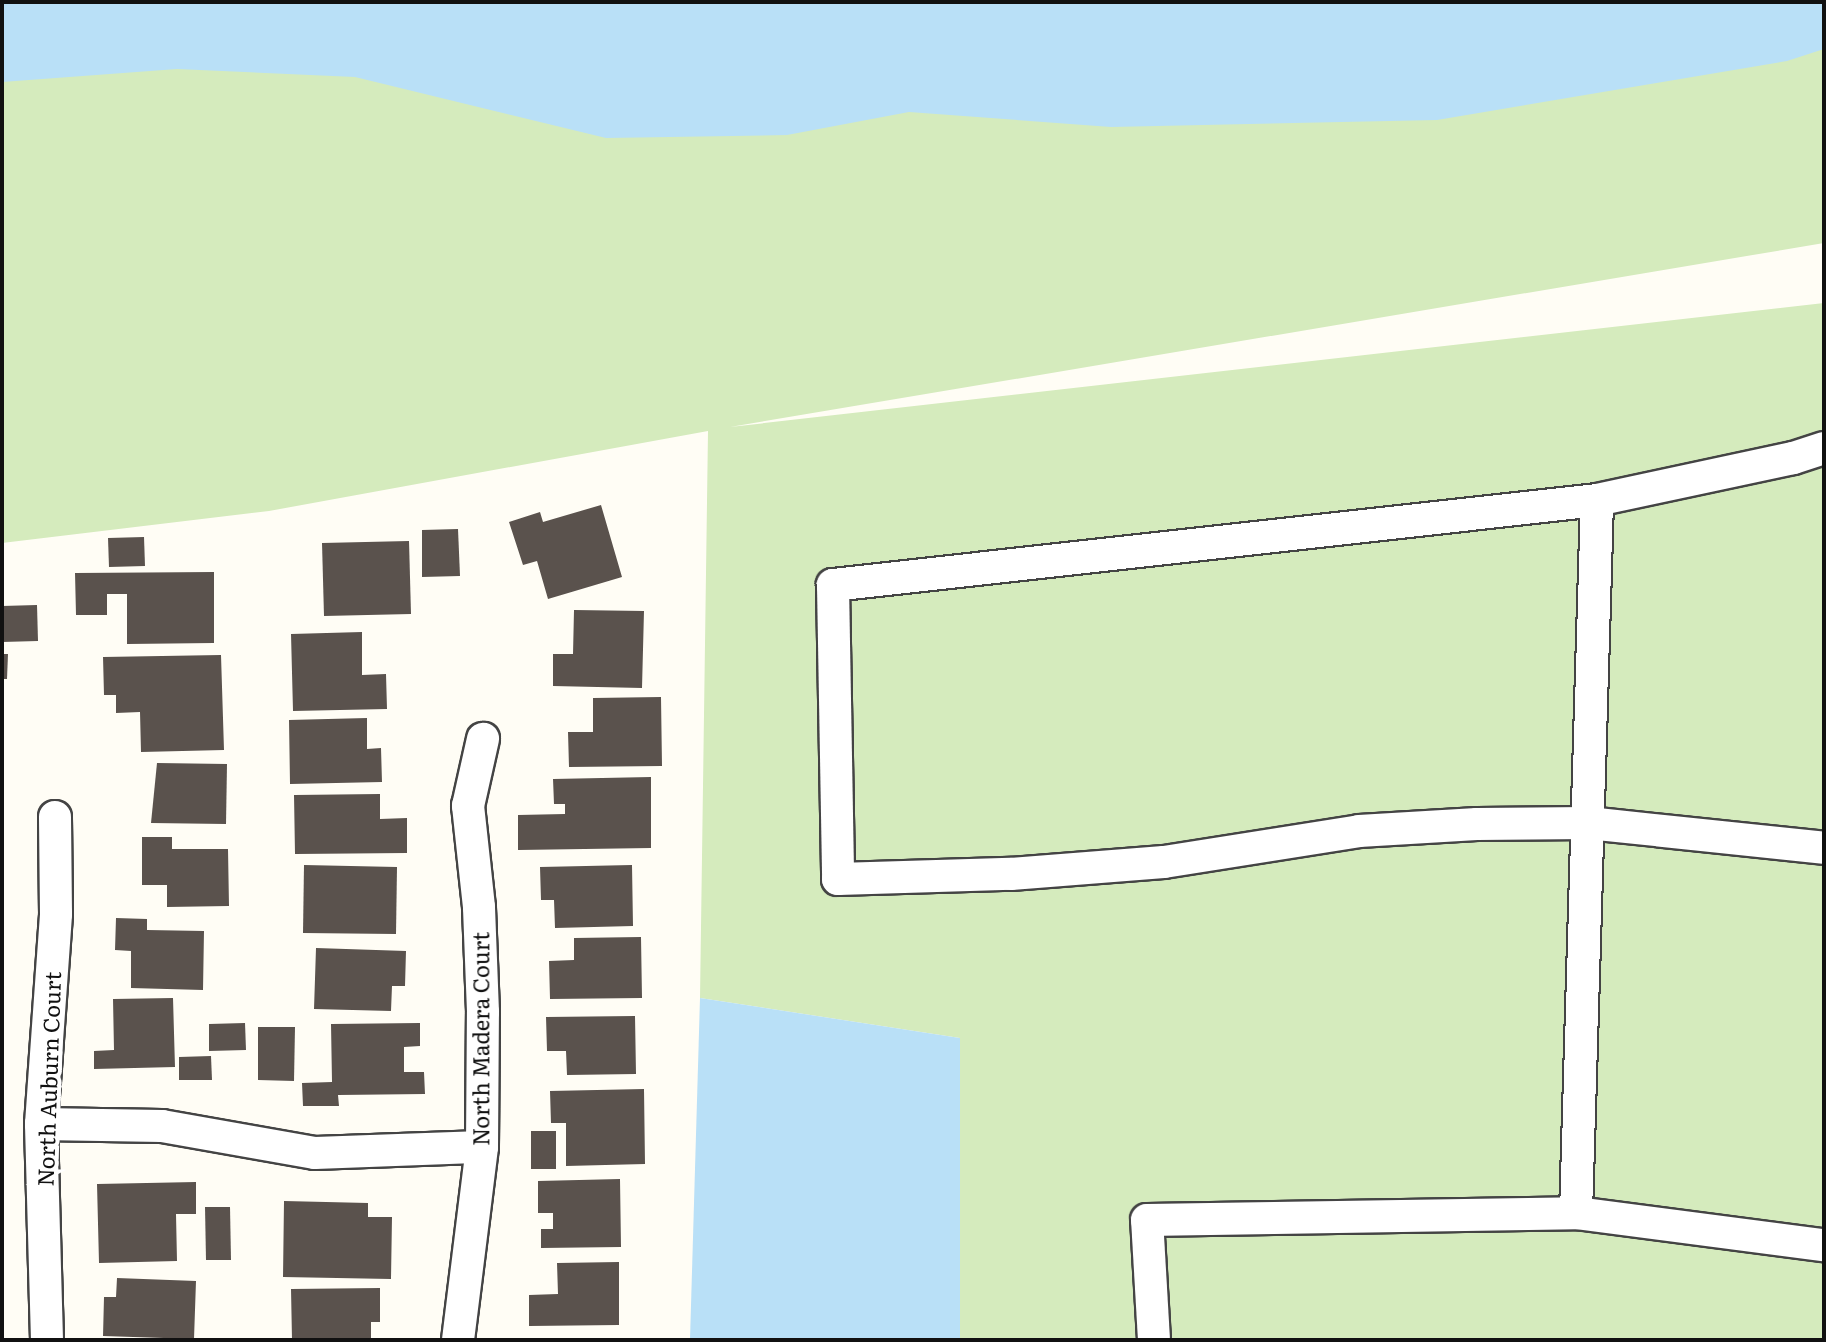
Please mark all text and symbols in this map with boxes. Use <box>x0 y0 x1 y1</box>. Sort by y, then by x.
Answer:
street label: North Madera Court <box>467 932 493 1146</box>
street label: North Auburn Court <box>31 971 65 1187</box>

